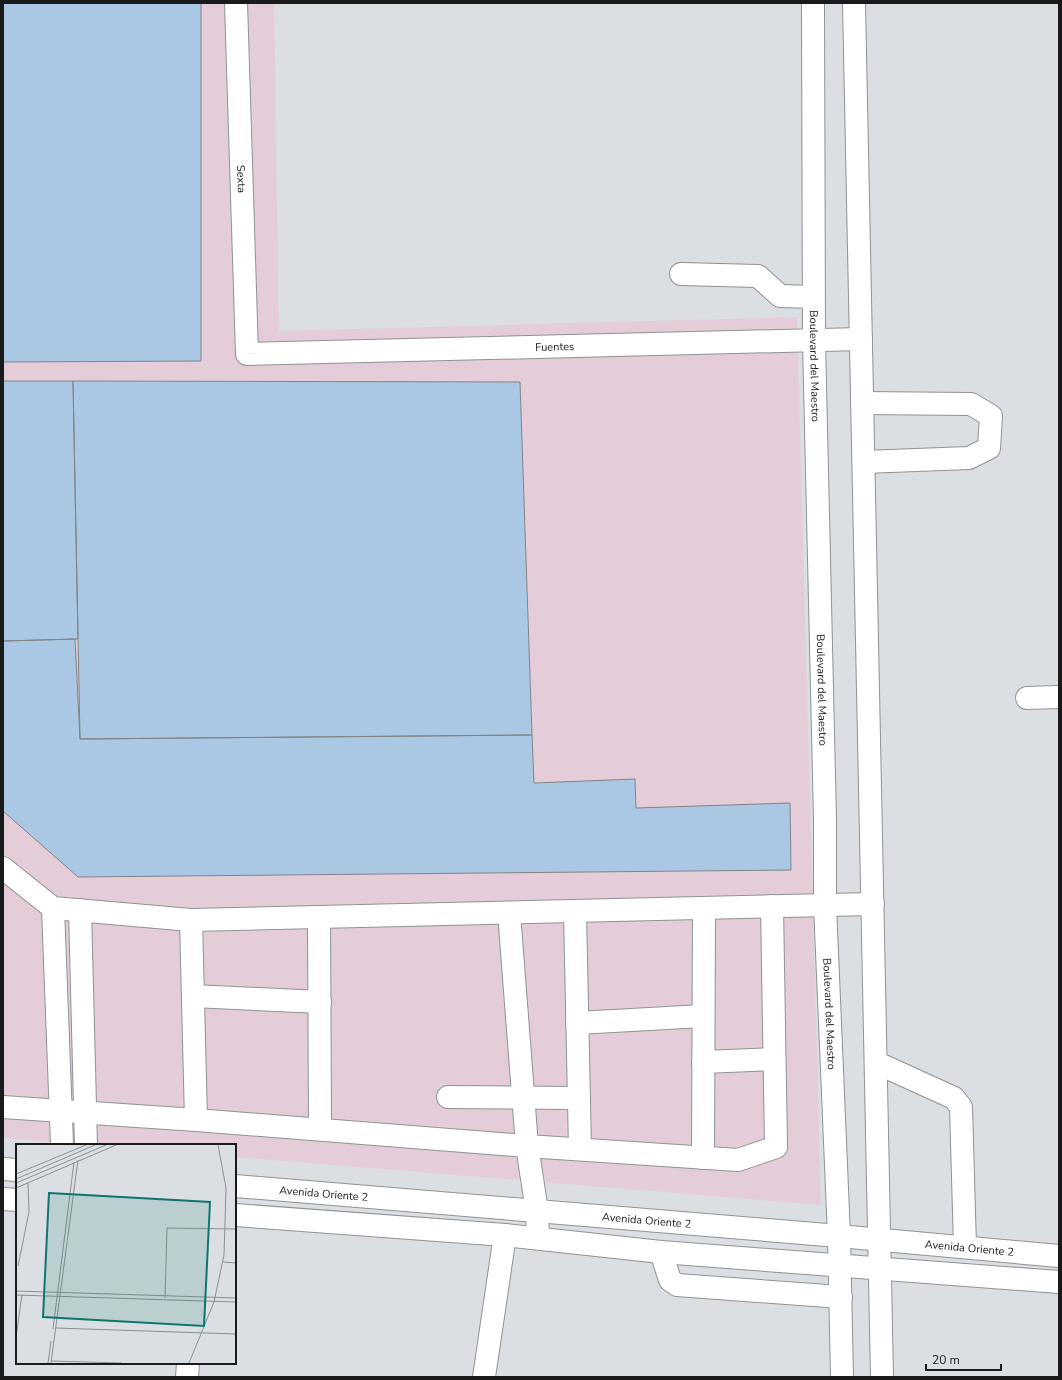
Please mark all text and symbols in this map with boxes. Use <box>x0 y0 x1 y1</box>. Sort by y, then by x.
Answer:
street label: Sexta <box>233 165 249 193</box>
street label: Boulevard del Maestro <box>806 310 823 422</box>
street label: Fuentes <box>535 339 574 355</box>
street label: Boulevard del Maestro <box>813 634 830 746</box>
street label: Boulevard del Maestro <box>819 958 839 1070</box>
inset map <box>16 1144 236 1364</box>
street label: Avenida Oriente 2 <box>279 1183 369 1205</box>
street label: Avenida Oriente 2 <box>601 1209 692 1232</box>
street label: Avenida Oriente 2 <box>924 1237 1014 1260</box>
scale bar <box>926 1346 1001 1372</box>
text: 20 m <box>932 1352 960 1368</box>

